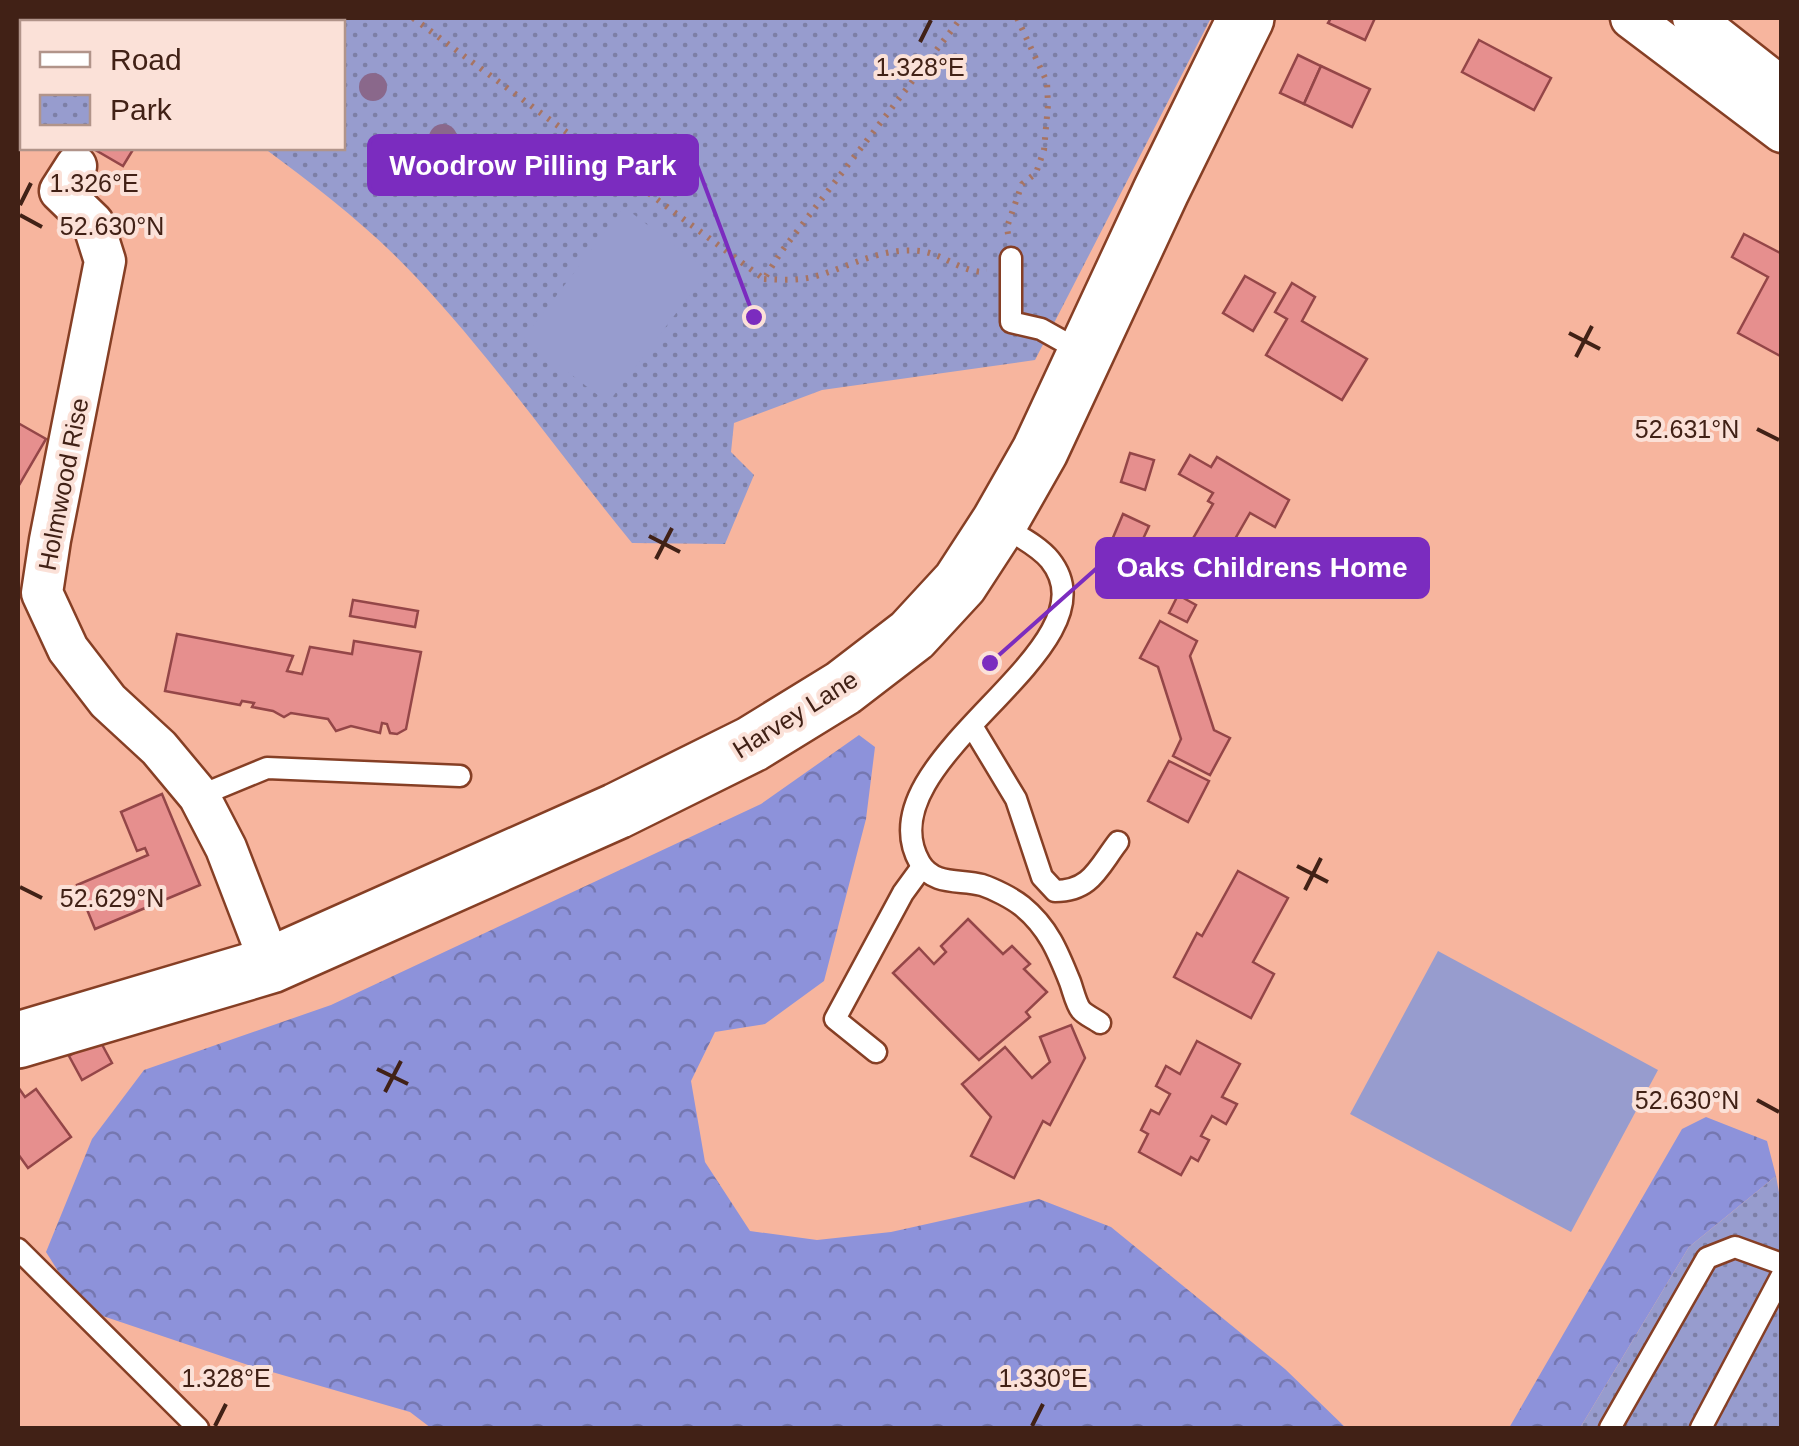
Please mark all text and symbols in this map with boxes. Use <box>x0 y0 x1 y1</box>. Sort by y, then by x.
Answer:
legend <box>20 20 345 150</box>
text: Road <box>110 43 182 76</box>
text: 1.328°E <box>875 53 965 81</box>
text: Park <box>110 93 173 126</box>
callout: Woodrow Pilling Park <box>369 136 697 194</box>
text: Woodrow Pilling Park <box>389 150 677 181</box>
text: 1.326°E <box>49 169 139 197</box>
text: 52.630°N <box>60 212 164 240</box>
street label: Holmwood Rise <box>33 395 93 573</box>
text: 52.631°N <box>1635 415 1739 443</box>
callout: Oaks Childrens Home <box>1097 539 1428 597</box>
text: Oaks Childrens Home <box>1117 552 1407 583</box>
street label: Harvey Lane <box>727 665 863 763</box>
text: 52.629°N <box>60 884 164 912</box>
text: 52.630°N <box>1635 1086 1739 1114</box>
text: 1.328°E <box>181 1364 271 1392</box>
text: 1.330°E <box>998 1364 1088 1392</box>

